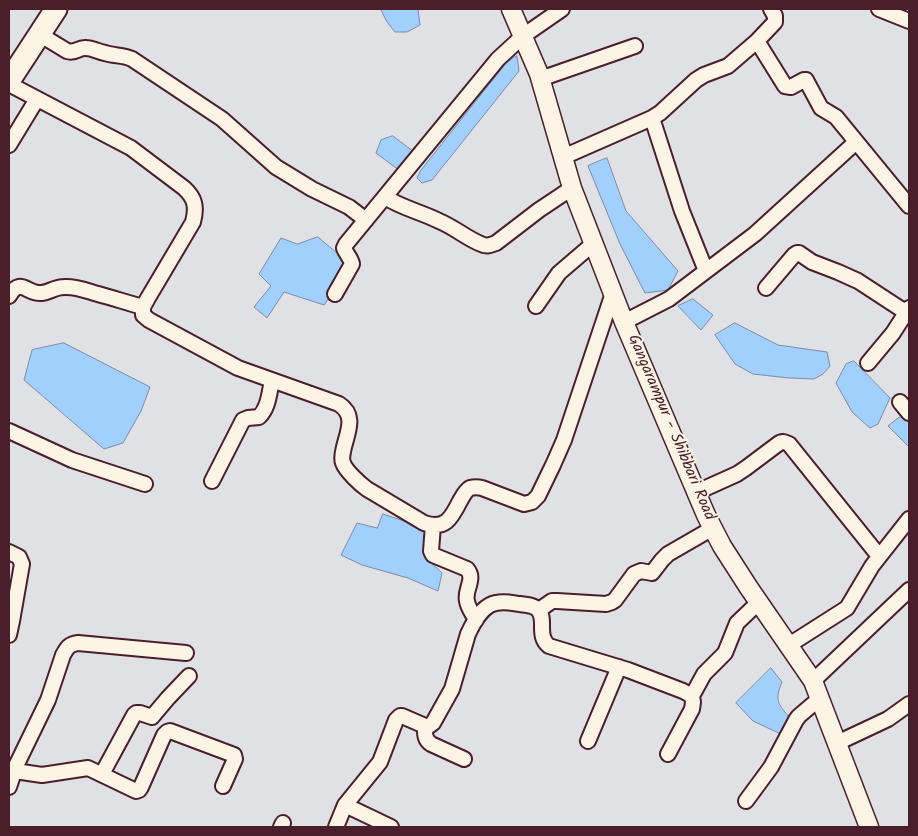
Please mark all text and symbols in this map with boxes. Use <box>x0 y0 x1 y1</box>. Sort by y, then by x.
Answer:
street label: Gangarampur - Shibbari Road <box>622 332 718 524</box>

